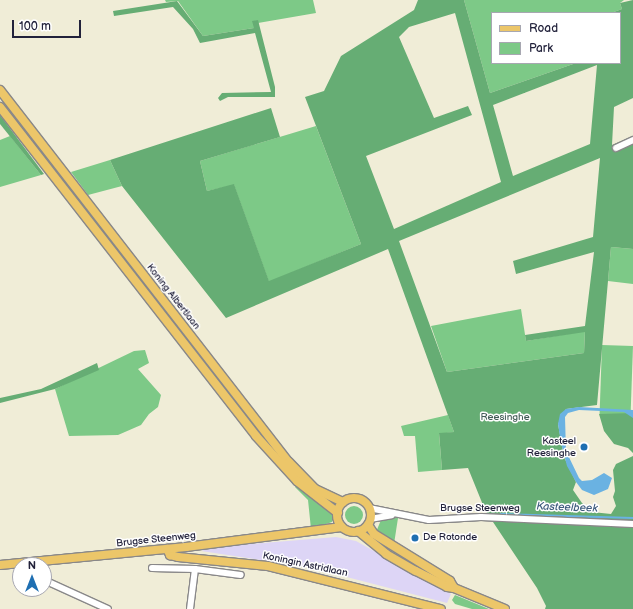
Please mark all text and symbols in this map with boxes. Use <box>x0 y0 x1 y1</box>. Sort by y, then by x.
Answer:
scale bar <box>14 12 83 38</box>
legend <box>491 12 621 64</box>
text: 100 m <box>19 19 51 34</box>
text: Road <box>529 21 558 36</box>
text: Park <box>529 41 553 56</box>
street label: Koning Albertlaan <box>144 262 202 332</box>
park label: Reesinghe <box>480 412 530 424</box>
place label: Kasteel Reesinghe <box>527 435 576 458</box>
marker: Kasteel Reesinghe <box>579 442 589 452</box>
water label: Kasteelbeek <box>536 500 598 516</box>
street label: Brugse Steenweg <box>440 503 520 515</box>
street label: Brugse Steenweg <box>116 530 196 550</box>
place label: De Rotonde <box>423 532 477 544</box>
marker: De Rotonde <box>410 533 420 543</box>
street label: Koningin Astridlaan <box>261 550 349 580</box>
north arrow <box>12 557 52 597</box>
text: N <box>28 559 36 572</box>

